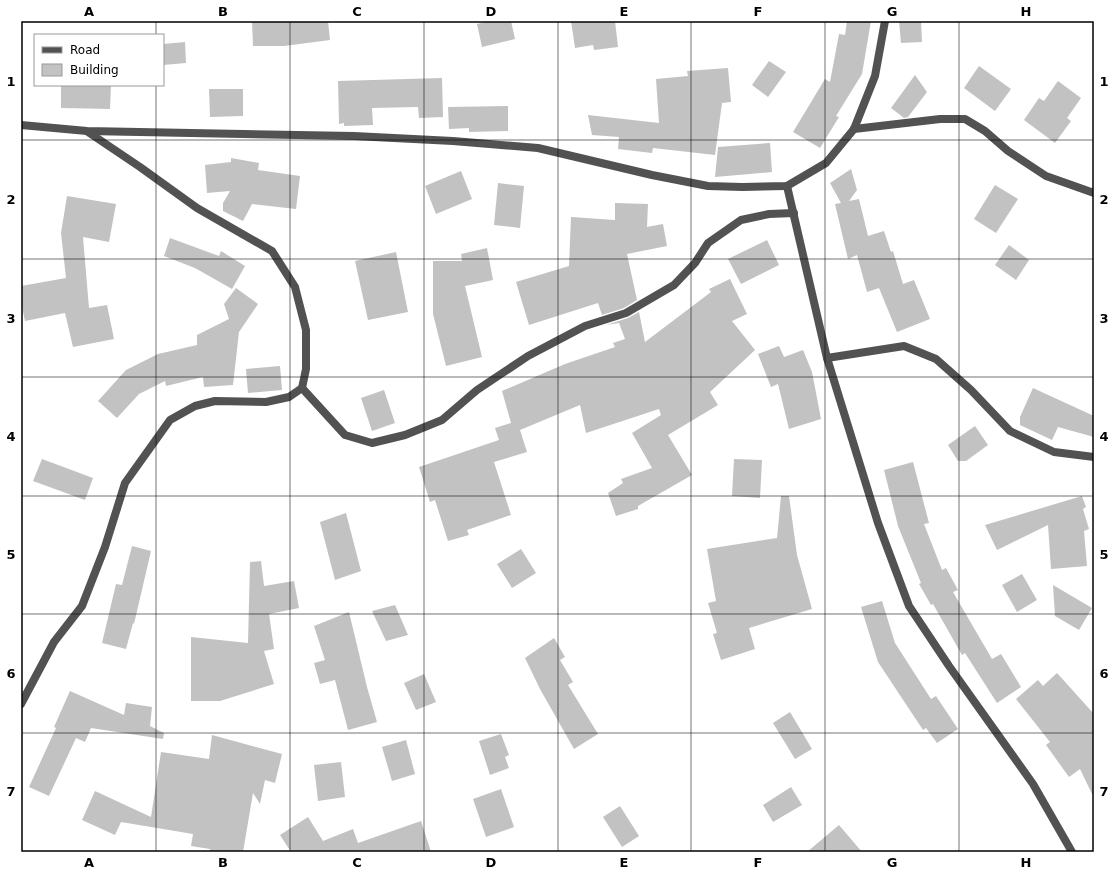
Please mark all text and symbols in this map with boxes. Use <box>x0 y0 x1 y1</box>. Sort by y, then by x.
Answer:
text: A <box>84 4 94 19</box>
text: B <box>218 4 228 19</box>
text: C <box>352 4 362 19</box>
text: D <box>486 4 497 19</box>
text: E <box>620 4 628 19</box>
text: F <box>754 4 762 19</box>
text: G <box>887 4 897 19</box>
text: H <box>1021 4 1031 19</box>
legend <box>34 34 164 86</box>
text: Road <box>70 43 100 57</box>
text: Building <box>70 63 119 77</box>
text: 1 <box>6 74 16 89</box>
text: 1 <box>1099 74 1109 89</box>
text: 2 <box>6 192 16 207</box>
text: 2 <box>1099 192 1109 207</box>
text: 3 <box>6 311 16 326</box>
text: 3 <box>1099 311 1109 326</box>
text: 4 <box>6 429 16 444</box>
text: 4 <box>1099 429 1109 444</box>
text: 5 <box>6 547 16 562</box>
text: 5 <box>1099 547 1109 562</box>
text: 6 <box>6 666 16 681</box>
text: 6 <box>1099 666 1109 681</box>
text: 7 <box>6 784 16 799</box>
text: 7 <box>1099 784 1109 799</box>
text: A <box>84 855 94 870</box>
text: B <box>218 855 228 870</box>
text: C <box>352 855 362 870</box>
text: D <box>486 855 497 870</box>
text: E <box>620 855 628 870</box>
text: F <box>754 855 762 870</box>
text: G <box>887 855 897 870</box>
text: H <box>1021 855 1031 870</box>

